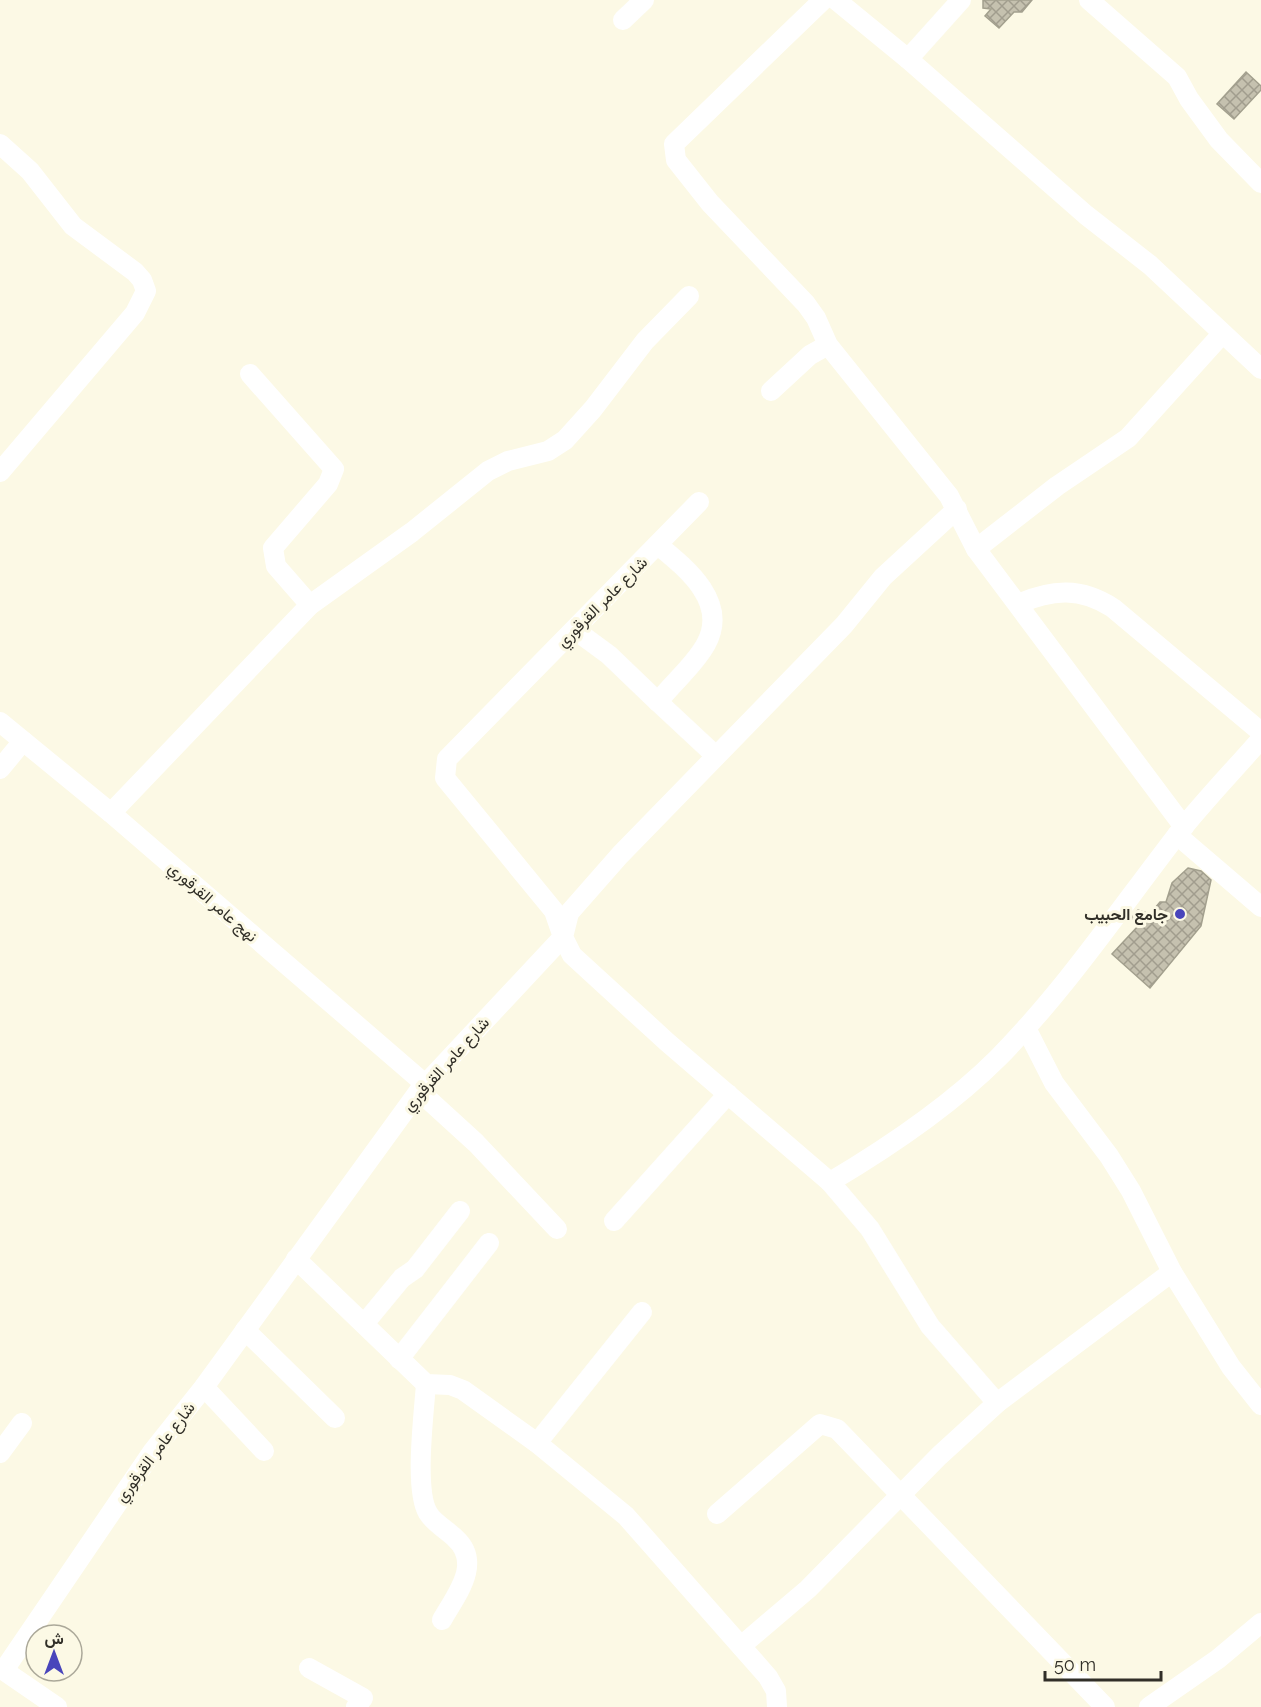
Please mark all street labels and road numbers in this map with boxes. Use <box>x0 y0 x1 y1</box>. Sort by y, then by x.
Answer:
street label: شارع عامر القرقوري <box>553 553 654 654</box>
street label: نهج عامر القرقوري <box>162 858 261 949</box>
street label: شارع عامر القرقوري <box>399 1013 496 1118</box>
street label: شارع عامر القرقوري <box>111 1398 202 1508</box>

